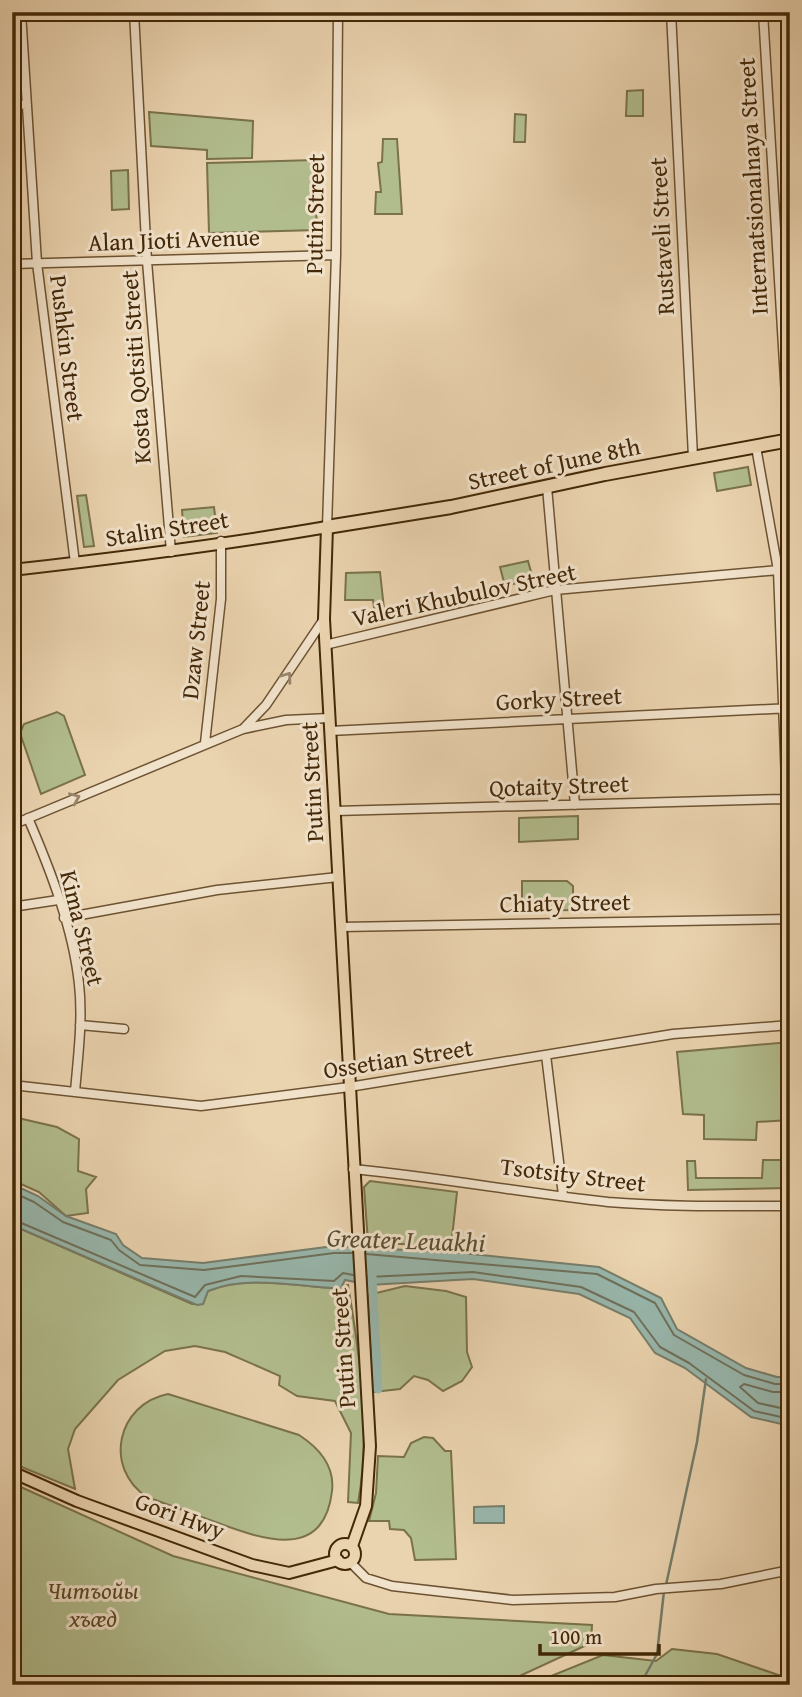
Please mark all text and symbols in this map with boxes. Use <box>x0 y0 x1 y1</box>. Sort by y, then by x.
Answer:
street label: Internatsionalnaya Street <box>728 56 777 316</box>
street label: Putin Street <box>296 153 333 275</box>
street label: Rustaveli Street <box>640 156 683 316</box>
street label: Alan Jioti Avenue <box>87 219 261 260</box>
street label: Kosta Qotsiti Street <box>111 269 160 465</box>
street label: Pushkin Street <box>41 273 94 424</box>
street label: Street of June 8th <box>465 428 644 499</box>
street label: Stalin Street <box>103 501 232 556</box>
street label: Valeri Khubulov Street <box>349 554 580 635</box>
street label: Dzaw Street <box>172 578 219 701</box>
one-way arrow <box>279 672 291 685</box>
street label: Gorky Street <box>495 678 624 719</box>
street label: Putin Street <box>291 720 332 843</box>
street label: Qotaity Street <box>489 766 630 805</box>
one-way arrow <box>68 792 80 806</box>
street label: Kima Street <box>51 866 114 990</box>
street label: Chiaty Street <box>499 884 631 921</box>
street label: Ossetian Street <box>321 1029 476 1088</box>
street label: Tsotsity Street <box>498 1148 648 1201</box>
water label: Greater Leuakhi <box>326 1217 486 1262</box>
street label: Putin Street <box>321 1286 364 1409</box>
street label: Gori Hwy <box>130 1483 230 1548</box>
park label: Читъойы хъæд <box>47 1573 139 1636</box>
scale bar <box>540 1613 658 1657</box>
text: 100 m <box>550 1621 602 1652</box>

